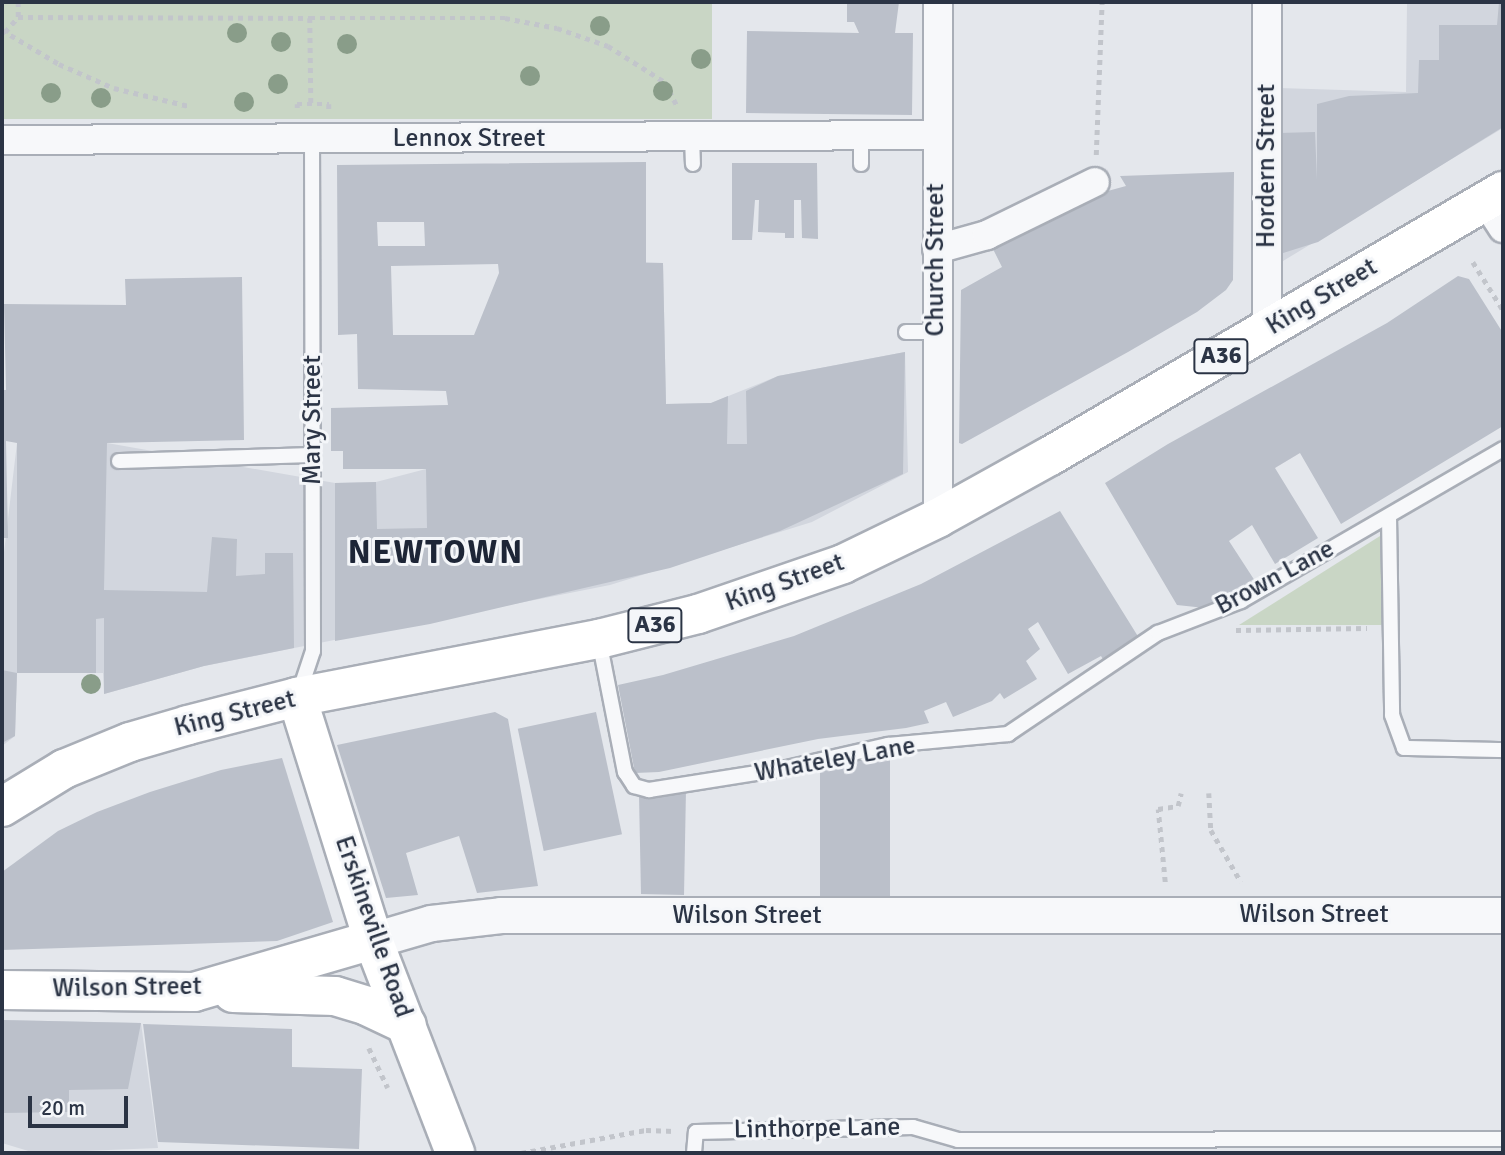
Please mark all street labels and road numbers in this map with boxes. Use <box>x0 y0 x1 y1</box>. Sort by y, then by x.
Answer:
street label: Hordern Street <box>1251 84 1283 248</box>
street label: Lennox Street <box>393 123 545 155</box>
street label: Church Street <box>920 183 952 337</box>
street label: King Street <box>1261 252 1383 342</box>
road number: A36 <box>1193 335 1249 376</box>
street label: Mary Street <box>297 355 329 485</box>
street label: Brown Lane <box>1210 534 1340 622</box>
street label: King Street <box>721 547 849 619</box>
road number: A36 <box>627 604 683 646</box>
street label: King Street <box>171 684 299 744</box>
street label: Whateley Lane <box>752 731 918 789</box>
street label: Erskineville Road <box>327 832 419 1022</box>
street label: Wilson Street <box>1239 899 1389 931</box>
street label: Wilson Street <box>672 900 822 932</box>
street label: Wilson Street <box>52 971 202 1005</box>
street label: Linthorpe Lane <box>733 1112 901 1146</box>

